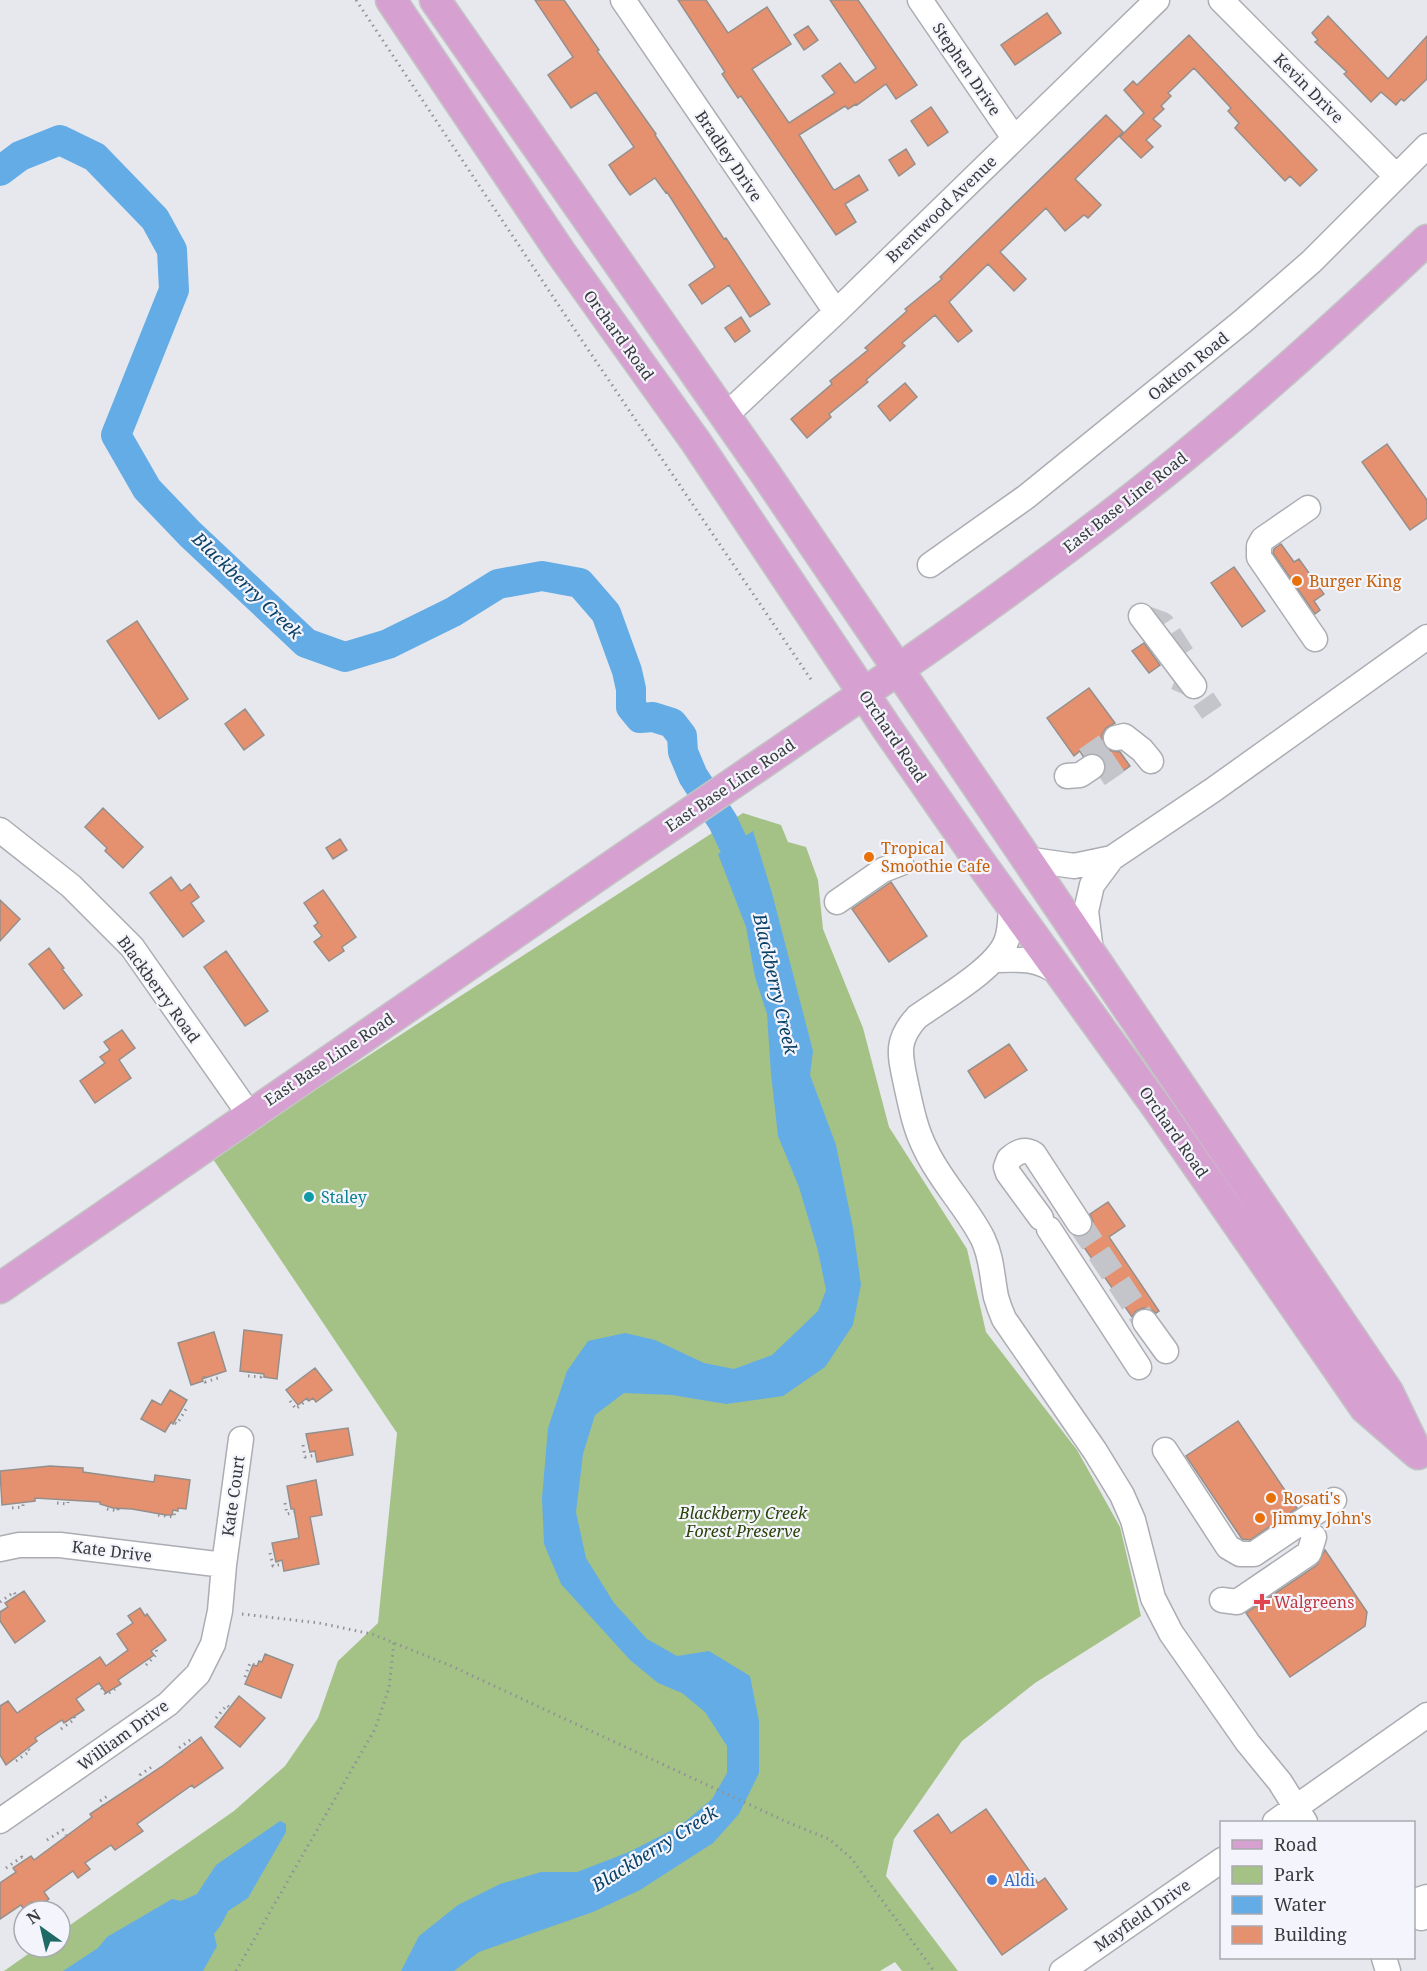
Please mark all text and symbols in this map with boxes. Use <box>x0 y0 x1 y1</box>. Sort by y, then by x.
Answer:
street label: Stephen Drive <box>928 18 1006 120</box>
street label: Kevin Drive <box>1269 48 1349 128</box>
street label: Bradley Drive <box>690 106 768 206</box>
street label: Brentwood Avenue <box>881 150 1001 268</box>
street label: Orchard Road <box>579 285 659 385</box>
street label: Oakton Road <box>1143 326 1233 405</box>
street label: East Base Line Road <box>1058 446 1192 557</box>
water label: Blackberry Creek <box>187 526 308 644</box>
place label: Burger King <box>1309 570 1402 592</box>
marker: Burger King <box>1290 574 1304 588</box>
street label: Orchard Road <box>854 686 932 786</box>
street label: East Base Line Road <box>661 733 799 837</box>
place label: Tropical Smoothie Cafe <box>881 837 990 877</box>
marker: Tropical Smoothie Cafe <box>862 850 876 864</box>
water label: Blackberry Creek <box>748 910 804 1057</box>
street label: Blackberry Road <box>113 931 205 1047</box>
street label: East Base Line Road <box>260 1007 398 1111</box>
street label: Orchard Road <box>1134 1082 1214 1182</box>
place label: Staley <box>321 1186 368 1208</box>
marker: Staley <box>302 1190 316 1204</box>
street label: Kate Court <box>216 1454 250 1538</box>
place label: Rosati's <box>1283 1487 1340 1509</box>
marker: Rosati's <box>1264 1491 1278 1505</box>
park label: Blackberry Creek Forest Preserve <box>678 1502 808 1542</box>
place label: Jimmy John's <box>1271 1507 1371 1529</box>
marker: Jimmy John's <box>1253 1511 1267 1525</box>
street label: Kate Drive <box>71 1535 153 1567</box>
place label: Walgreens <box>1274 1591 1354 1613</box>
marker: Walgreens <box>1255 1595 1269 1609</box>
street label: William Drive <box>73 1695 173 1775</box>
water label: Blackberry Creek <box>586 1799 723 1897</box>
legend <box>1220 1821 1415 1959</box>
text: Road <box>1274 1832 1317 1856</box>
text: Park <box>1274 1862 1314 1886</box>
place label: Aldi <box>1004 1869 1035 1891</box>
marker: Aldi <box>985 1873 999 1887</box>
street label: Mayfield Drive <box>1089 1874 1195 1956</box>
text: Water <box>1274 1892 1327 1916</box>
north arrow <box>12 1899 72 1959</box>
text: N <box>22 1904 45 1929</box>
text: Building <box>1274 1922 1347 1946</box>

